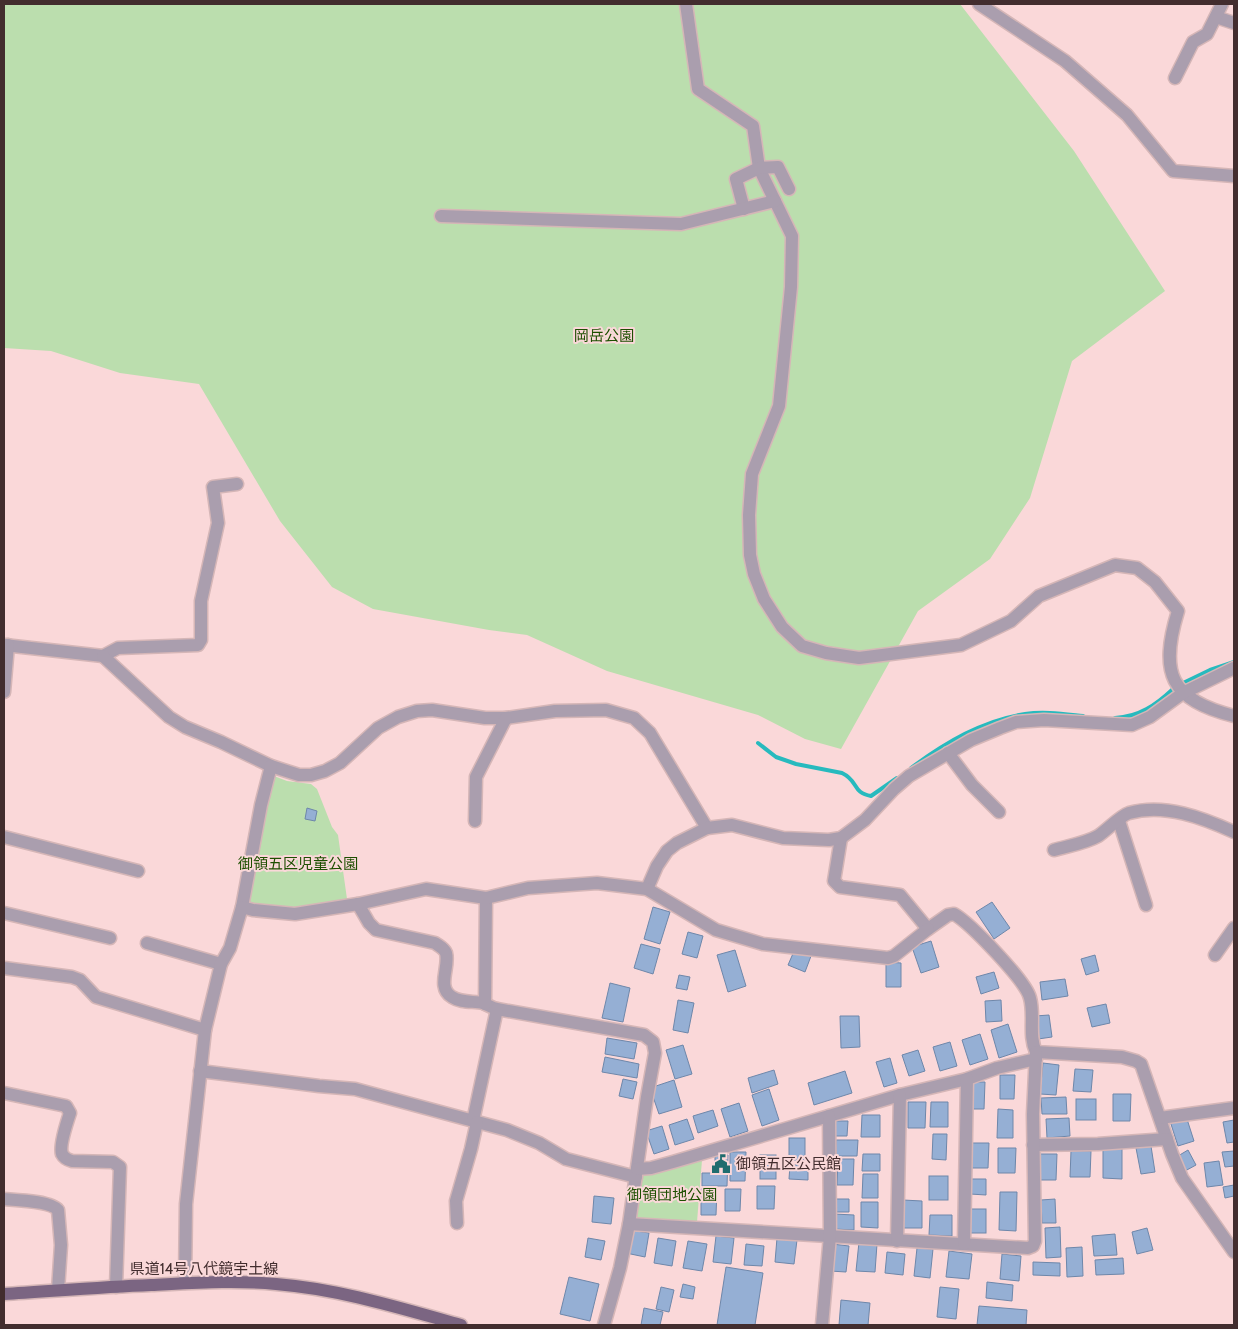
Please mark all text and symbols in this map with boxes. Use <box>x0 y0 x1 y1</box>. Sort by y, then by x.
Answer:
park label: 岡岳公園 <box>574 327 634 345</box>
park label: 御領五区児童公園 <box>238 855 358 873</box>
public building icon: 御領五区公民館 <box>710 1153 732 1175</box>
place label: 御領五区公民館 <box>736 1155 841 1173</box>
park label: 御領団地公園 <box>627 1186 717 1204</box>
street label: 県道14号八代鏡宇土線 <box>130 1260 278 1278</box>

